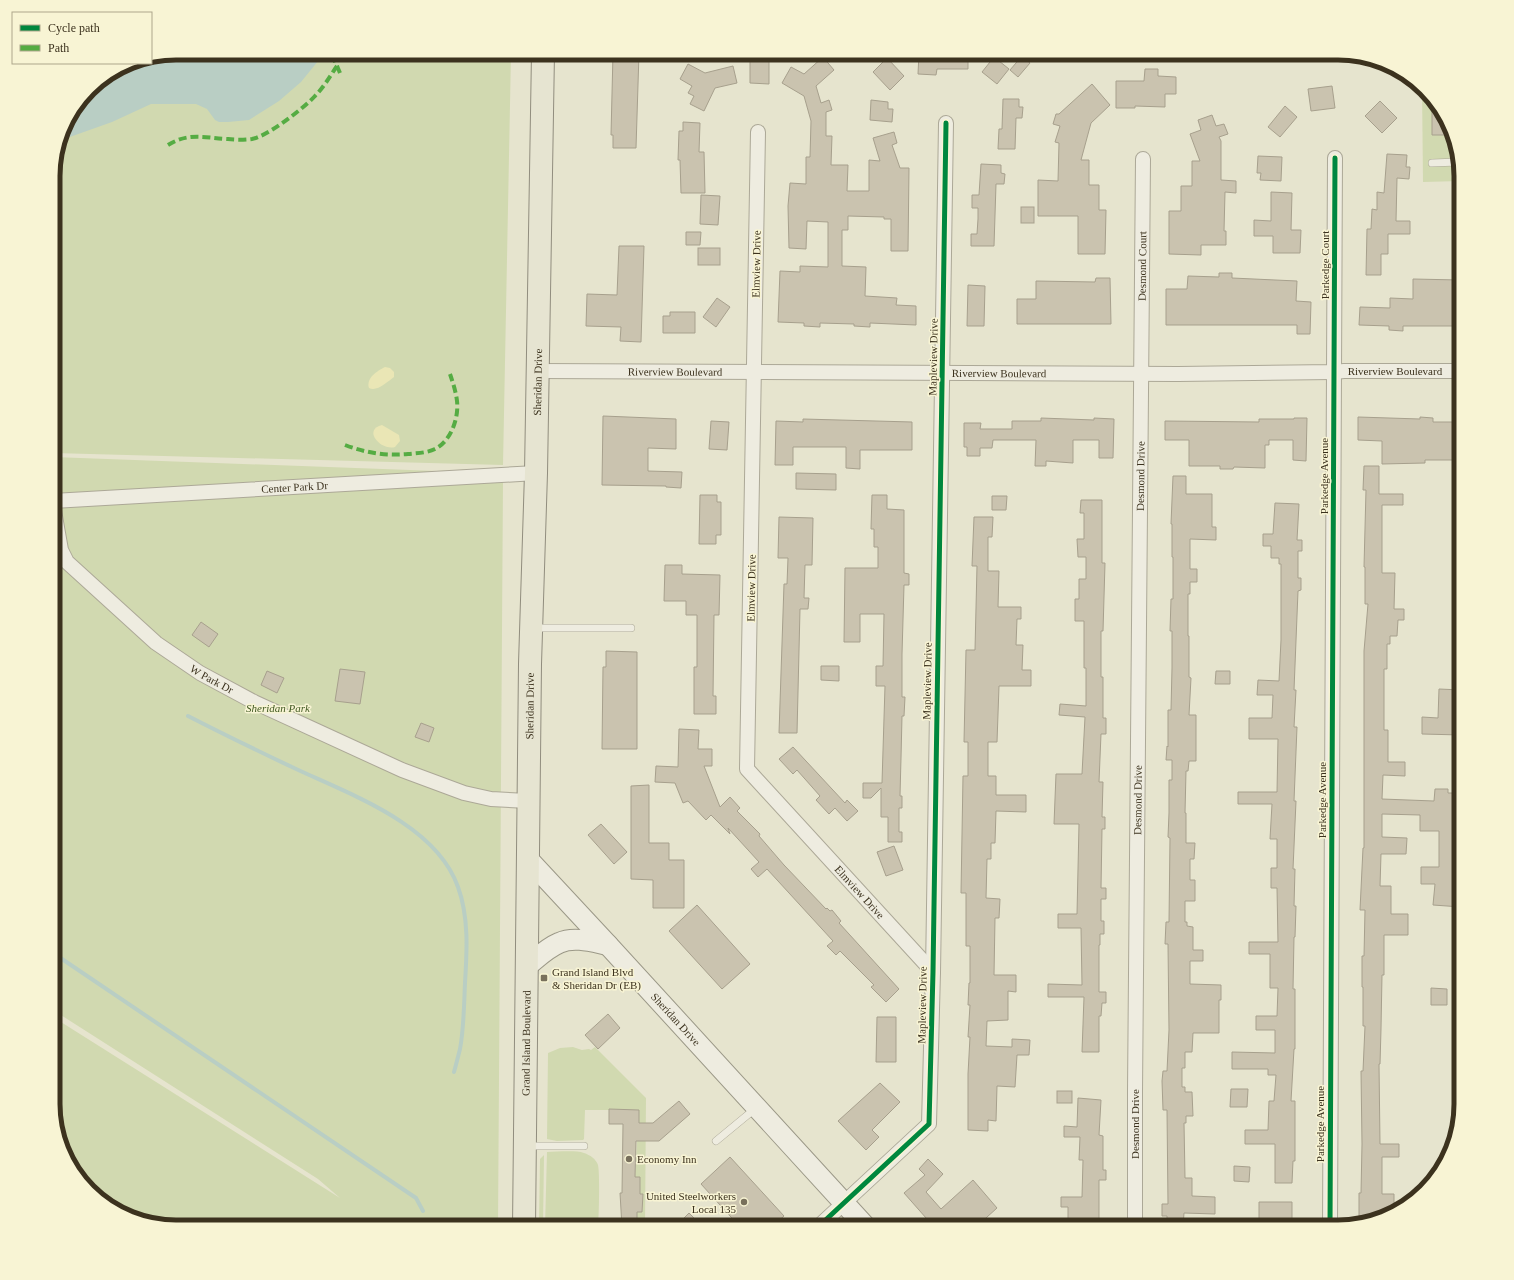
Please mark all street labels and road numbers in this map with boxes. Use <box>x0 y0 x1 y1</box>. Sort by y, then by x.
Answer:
street label: Elmview Drive <box>749 230 763 298</box>
street label: Desmond Court <box>1136 231 1148 301</box>
street label: Parkedge Court <box>1319 231 1331 299</box>
street label: Mapleview Drive <box>926 318 940 396</box>
street label: Sheridan Drive <box>531 348 544 416</box>
street label: Riverview Boulevard <box>628 365 723 378</box>
street label: Riverview Boulevard <box>1348 365 1443 377</box>
street label: Riverview Boulevard <box>952 367 1047 379</box>
street label: Parkedge Avenue <box>1318 438 1330 514</box>
street label: Desmond Drive <box>1134 441 1147 511</box>
street label: Center Park Dr <box>261 479 329 495</box>
street label: Elmview Drive <box>744 554 758 622</box>
street label: Mapleview Drive <box>920 642 934 720</box>
street label: W Park Dr <box>188 662 236 696</box>
street label: Sheridan Drive <box>523 672 536 740</box>
street label: Parkedge Avenue <box>1316 762 1328 838</box>
street label: Desmond Drive <box>1131 765 1144 835</box>
street label: Elmview Drive <box>832 863 887 921</box>
street label: Mapleview Drive <box>915 966 929 1044</box>
street label: Grand Island Boulevard <box>519 990 533 1096</box>
street label: Sheridan Drive <box>649 990 703 1048</box>
street label: Parkedge Avenue <box>1314 1086 1326 1162</box>
street label: Desmond Drive <box>1129 1089 1141 1159</box>

